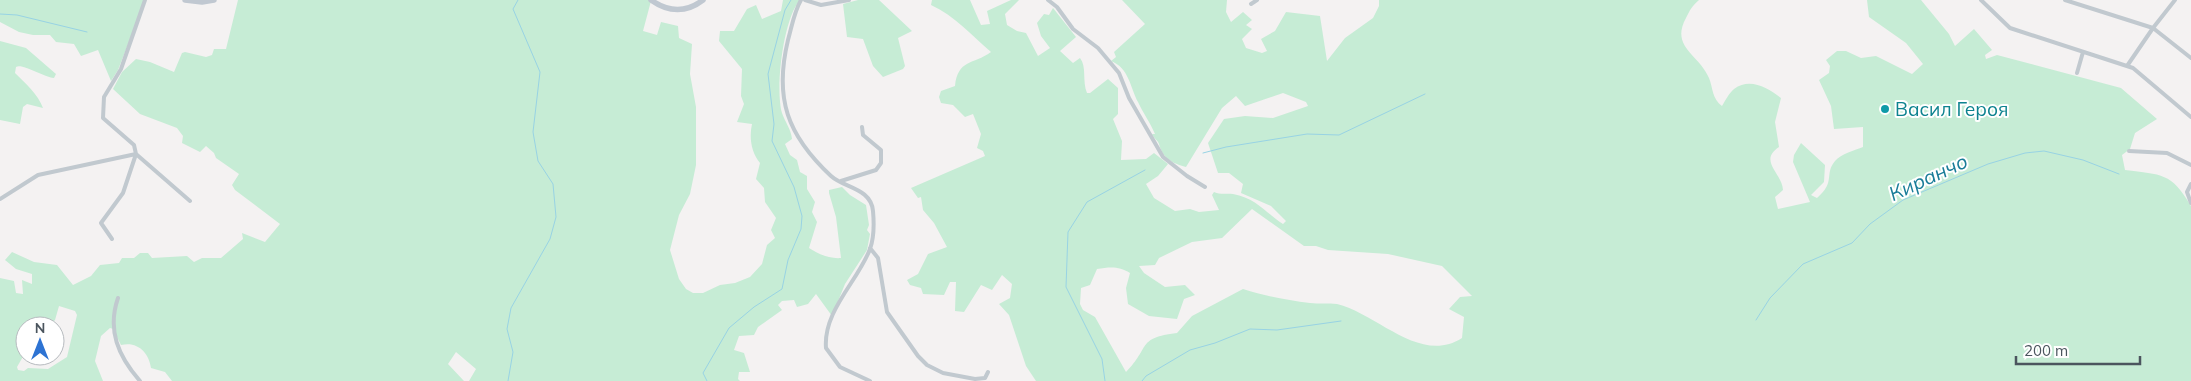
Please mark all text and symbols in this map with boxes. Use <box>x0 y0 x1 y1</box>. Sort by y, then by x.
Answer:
place label: Васил Героя <box>1895 97 2008 121</box>
marker: Васил Героя <box>1879 103 1891 115</box>
water label: Киранчо <box>1885 148 1971 206</box>
north arrow <box>15 316 65 366</box>
text: N <box>35 319 45 337</box>
scale bar <box>2016 334 2140 366</box>
text: 200 m <box>2024 341 2068 360</box>

